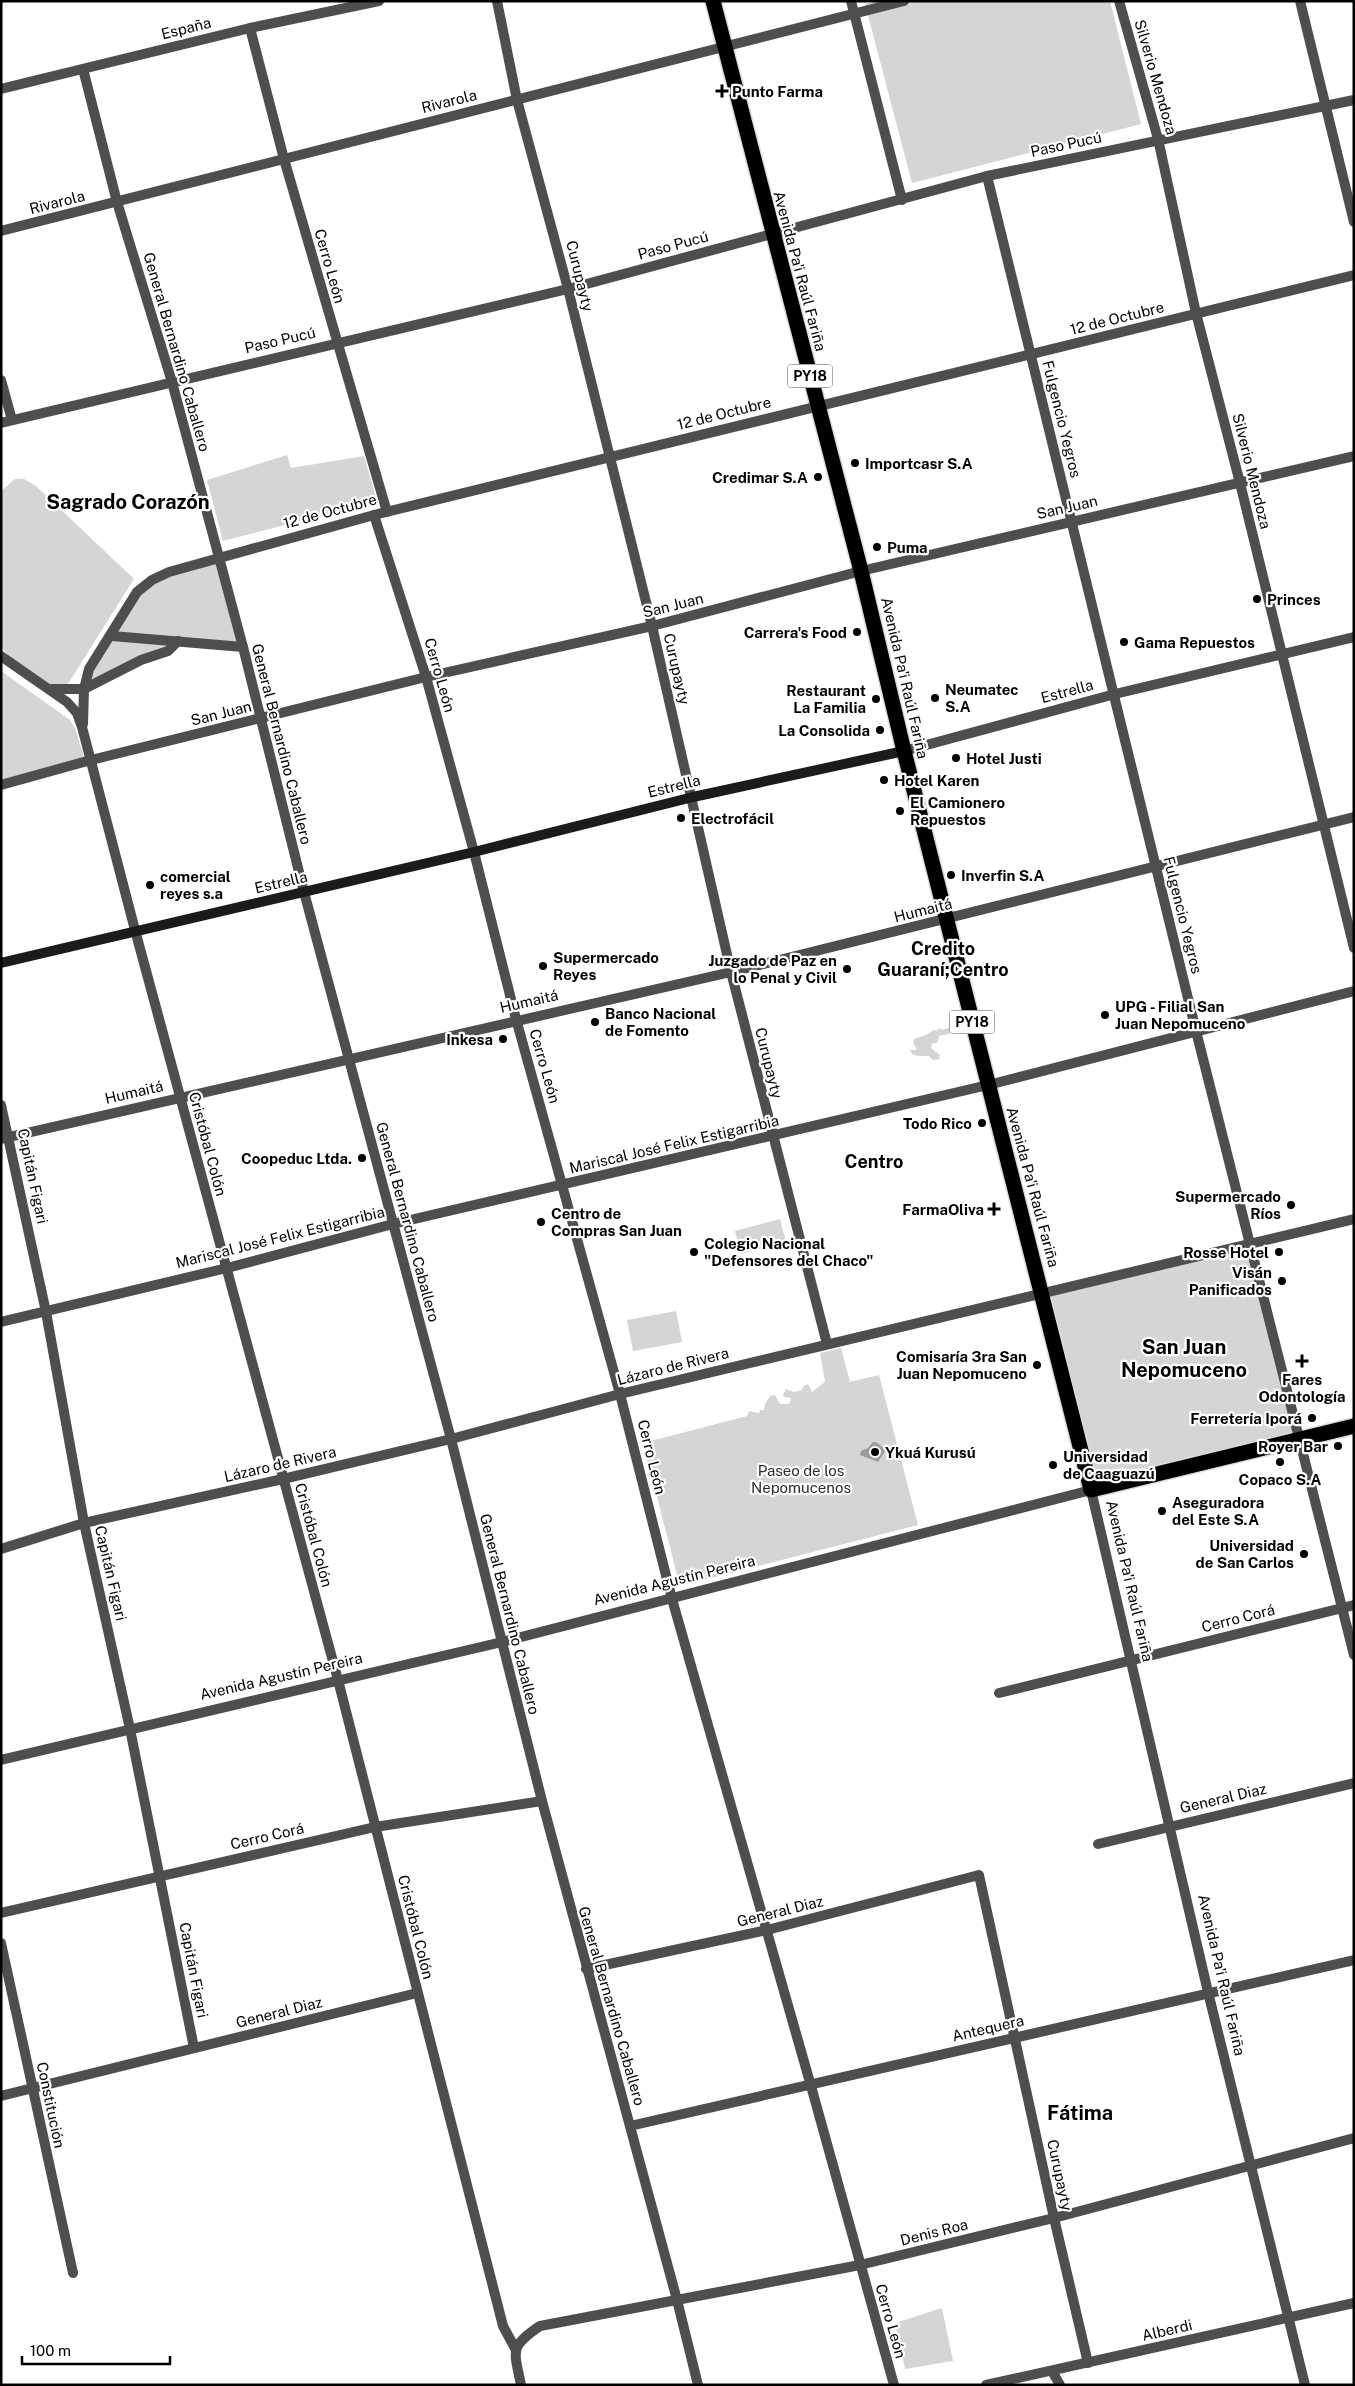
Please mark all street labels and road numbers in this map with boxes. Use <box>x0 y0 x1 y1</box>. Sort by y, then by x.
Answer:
street label: España <box>159 14 213 42</box>
street label: Silverio Mendoza <box>1131 18 1181 136</box>
street label: Rivarola <box>420 86 478 116</box>
street label: Paso Pucú <box>1029 128 1103 160</box>
street label: Rivarola <box>28 187 86 217</box>
street label: Avenida Pa'i Raúl Fariña <box>770 189 830 353</box>
street label: Cerro León <box>311 227 349 305</box>
street label: Paso Pucú <box>636 227 710 263</box>
street label: Curupayty <box>563 239 597 313</box>
street label: General Bernardino Caballero <box>140 251 214 453</box>
street label: 12 de Octubre <box>1068 298 1166 338</box>
street label: Paso Pucú <box>243 324 317 356</box>
street label: Fulgencio Yegros <box>1039 359 1085 479</box>
road number: PY18 <box>788 364 832 388</box>
street label: 12 de Octubre <box>675 393 773 433</box>
street label: Silverio Mendoza <box>1229 411 1275 531</box>
street label: 12 de Octubre <box>281 490 379 532</box>
street label: San Juan <box>1035 492 1099 522</box>
street label: San Juan <box>641 589 705 621</box>
street label: Avenida Pa'i Raúl Fariña <box>878 596 932 760</box>
street label: Curupayty <box>661 632 693 706</box>
street label: Cerro León <box>421 636 459 714</box>
street label: General Bernardino Caballero <box>249 642 315 846</box>
street label: Estrella <box>1039 676 1095 706</box>
street label: San Juan <box>189 697 253 729</box>
street label: Estrella <box>646 771 702 801</box>
street label: Fulgencio Yegros <box>1160 855 1206 975</box>
street label: Estrella <box>253 868 309 896</box>
street label: Humaitá <box>892 895 954 925</box>
street label: Humaitá <box>498 986 560 1016</box>
road number: PY18 <box>950 1010 994 1034</box>
street label: Curupayty <box>752 1026 786 1100</box>
street label: Cerro León <box>526 1027 564 1105</box>
street label: Humaitá <box>103 1077 165 1107</box>
street label: Cristóbal Colón <box>186 1090 230 1198</box>
street label: Avenida Pa'i Raúl Fariña <box>1003 1105 1063 1269</box>
street label: Mariscal José Felix Estigarribia <box>568 1112 780 1176</box>
street label: General Bernardino Caballero <box>373 1120 443 1324</box>
street label: Capitán Figari <box>15 1127 51 1225</box>
street label: Mariscal José Felix Estigarribia <box>174 1203 386 1271</box>
street label: Lázaro de Rivera <box>615 1344 731 1388</box>
street label: Cerro León <box>635 1418 669 1496</box>
street label: Lázaro de Rivera <box>222 1443 338 1485</box>
street label: Cristóbal Colón <box>292 1481 336 1589</box>
street label: Avenida Pa'i Raúl Fariña <box>1103 1499 1157 1663</box>
street label: General Bernardino Caballero <box>477 1512 543 1716</box>
street label: Capitán Figari <box>92 1524 130 1622</box>
street label: Avenida Agustín Pereira <box>591 1552 757 1608</box>
street label: Cerro Corá <box>1199 1601 1277 1635</box>
street label: Avenida Agustín Pereira <box>198 1649 364 1703</box>
street label: General Diaz <box>1178 1780 1268 1816</box>
street label: Cerro Corá <box>228 1819 306 1853</box>
street label: Cristóbal Colón <box>395 1873 437 1981</box>
street label: General Diaz <box>735 1892 825 1930</box>
street label: Avenida Pa'i Raúl Fariña <box>1195 1893 1249 2057</box>
street label: General Bernardino Caballero <box>575 1905 649 2107</box>
street label: Capitán Figari <box>176 1921 212 2019</box>
street label: General Diaz <box>234 1993 324 2031</box>
street label: Antequera <box>950 2011 1026 2045</box>
street label: Constitución <box>34 2060 68 2150</box>
street label: Curupayty <box>1044 2138 1076 2212</box>
street label: Denis Roa <box>898 2215 970 2249</box>
street label: Cerro León <box>872 2282 910 2360</box>
street label: Alberdi <box>1140 2316 1194 2344</box>

